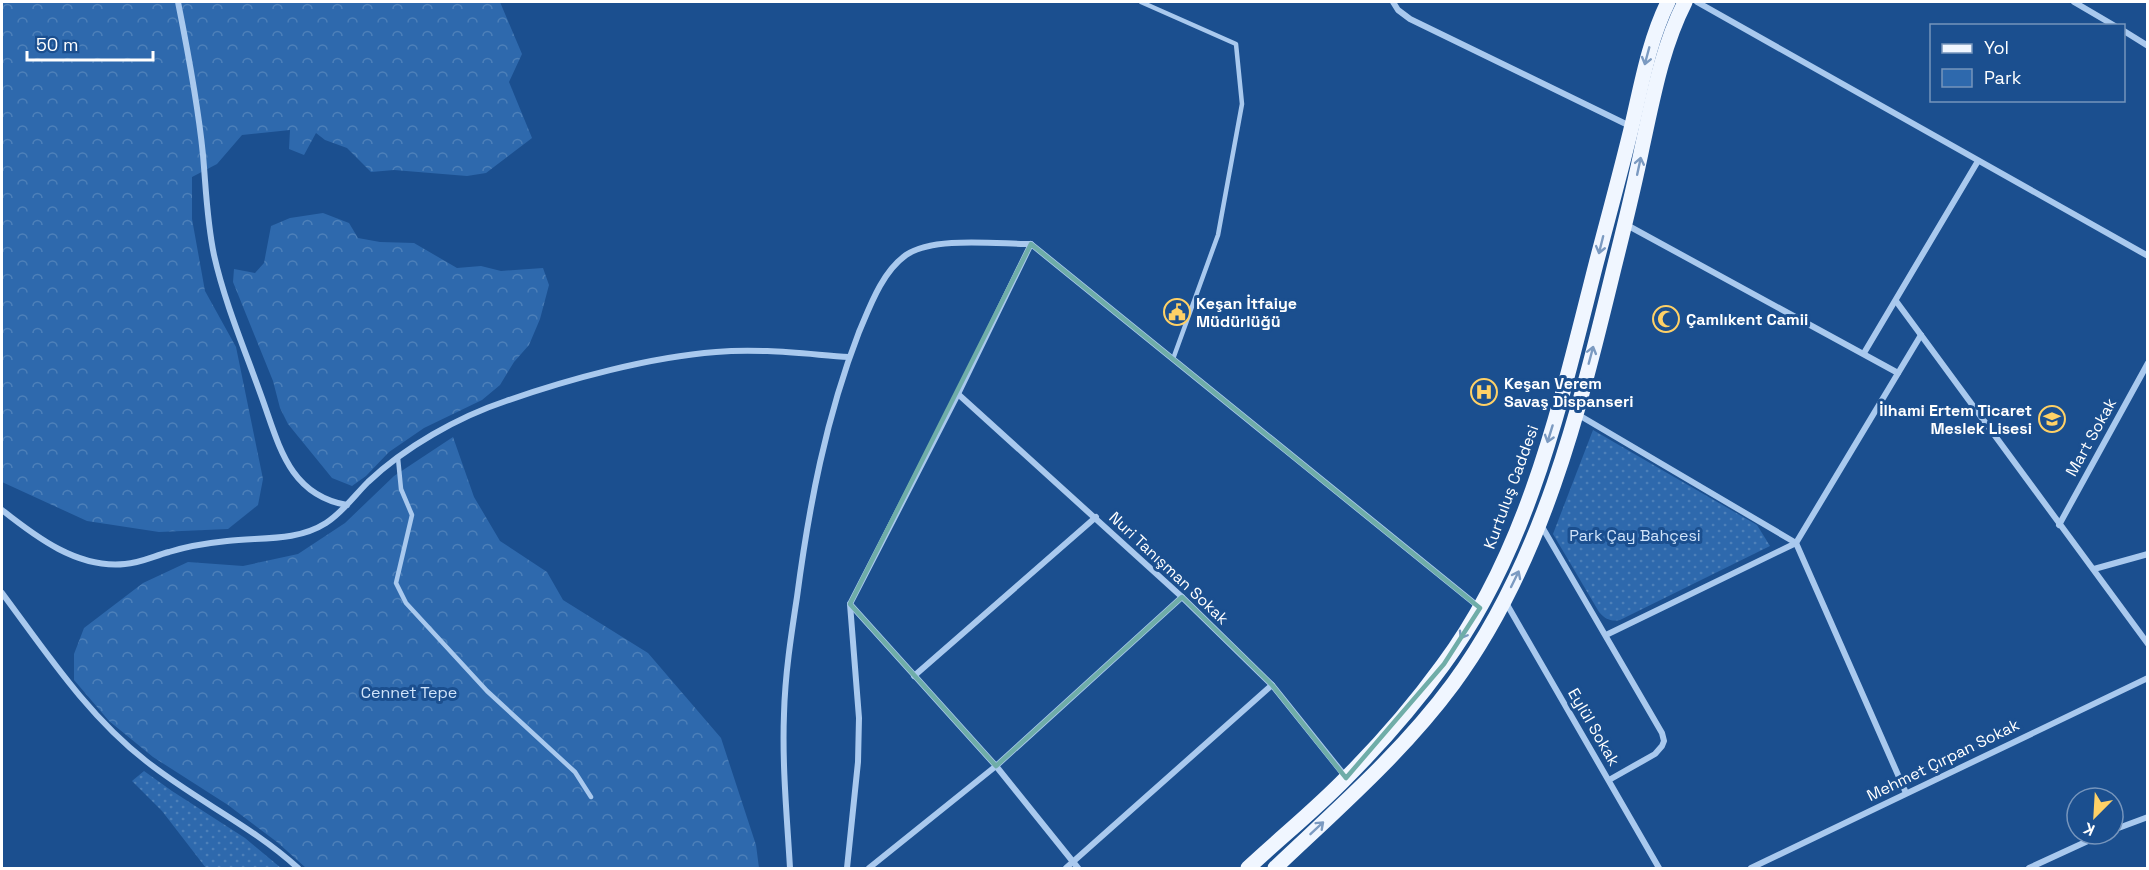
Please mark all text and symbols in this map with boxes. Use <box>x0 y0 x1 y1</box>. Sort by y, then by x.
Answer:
scale bar <box>27 24 153 62</box>
legend <box>1930 24 2125 102</box>
text: 50 m <box>36 33 78 56</box>
text: Yol <box>1984 36 2009 59</box>
one-way arrow <box>1641 46 1653 65</box>
text: Park <box>1984 66 2022 89</box>
one-way arrow <box>1633 156 1645 175</box>
one-way arrow <box>1595 236 1607 255</box>
place label: Keşan İtfaiye Müdürlüğü <box>1196 293 1297 332</box>
public building icon: Keşan İtfaiye Müdürlüğü <box>1162 297 1192 327</box>
mosque icon: Çamlıkent Camii <box>1651 304 1681 334</box>
place label: Çamlıkent Camii <box>1686 309 1808 330</box>
one-way arrow <box>1586 346 1598 365</box>
place label: Keşan Verem Savaş Dispanseri <box>1504 373 1634 412</box>
hospital icon: Keşan Verem Savaş Dispanseri <box>1469 377 1499 407</box>
street label: Mart Sokak <box>2061 394 2121 480</box>
place label: İlhami Ertem Ticaret Meslek Lisesi <box>1879 400 2032 439</box>
school or university icon: İlhami Ertem Ticaret Meslek Lisesi <box>2037 404 2067 434</box>
street label: Kurtuluş Caddesi <box>1479 422 1543 552</box>
one-way arrow <box>1544 424 1555 443</box>
street label: Nuri Tanışman Sokak <box>1105 507 1234 629</box>
park label: Park Çay Bahçesi <box>1569 525 1701 546</box>
one-way arrow <box>1510 570 1522 588</box>
one-way arrow <box>1459 623 1472 640</box>
park label: Cennet Tepe <box>361 682 457 703</box>
street label: Eylül Sokak <box>1563 684 1625 770</box>
street label: Mehmet Çırpan Sokak <box>1863 714 2023 806</box>
north arrow <box>2065 786 2125 846</box>
text: K <box>2080 818 2098 841</box>
one-way arrow <box>1309 821 1324 835</box>

